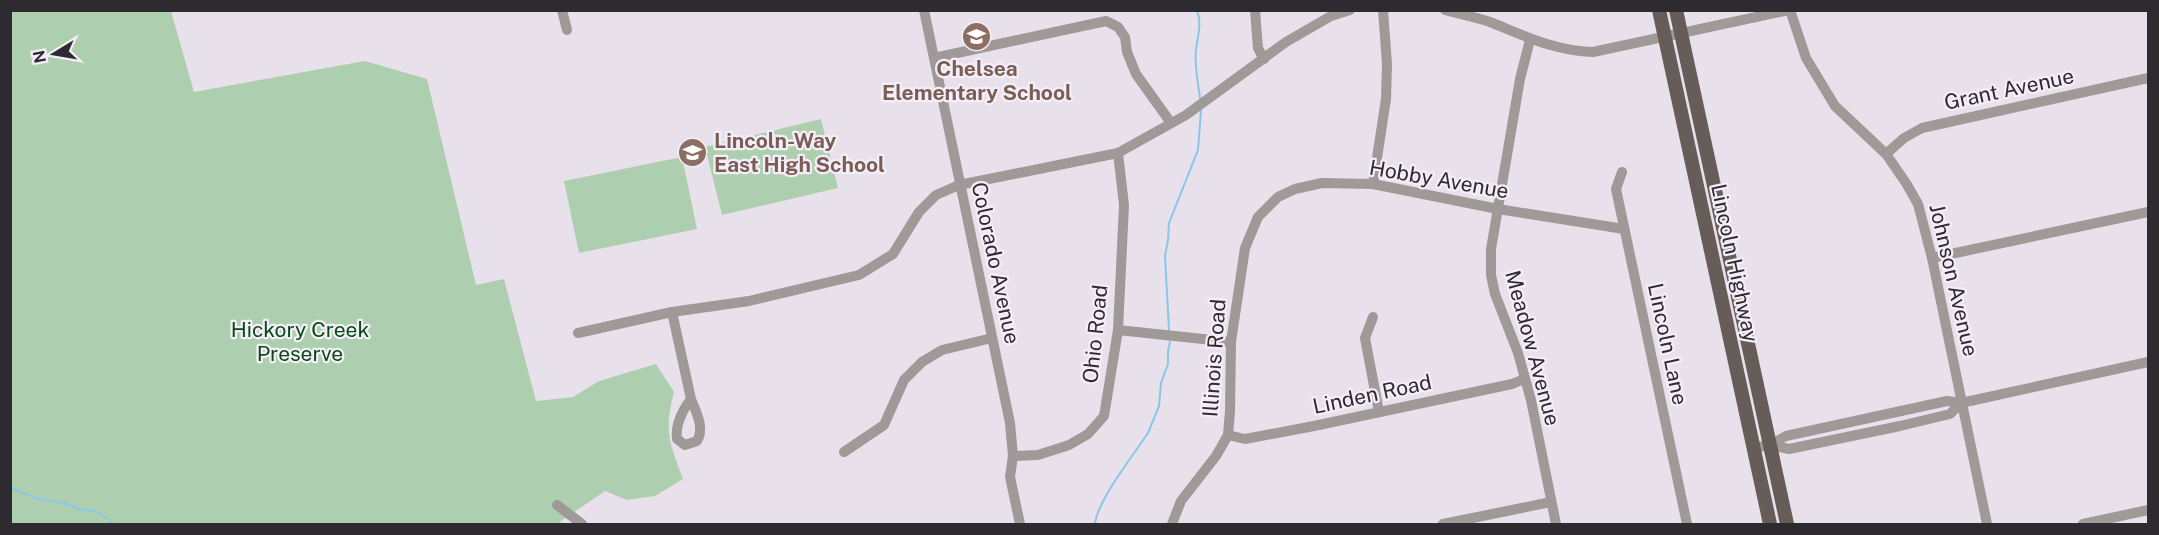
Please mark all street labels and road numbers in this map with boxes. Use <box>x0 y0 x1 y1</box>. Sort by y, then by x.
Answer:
street label: Grant Avenue <box>1942 63 2076 115</box>
street label: Hobby Avenue <box>1367 154 1511 204</box>
street label: Colorado Avenue <box>967 180 1025 346</box>
street label: Lincoln Highway <box>1706 182 1764 344</box>
street label: Johnson Avenue <box>1924 201 1984 359</box>
street label: Meadow Avenue <box>1500 268 1566 428</box>
street label: Lincoln Lane <box>1643 281 1693 407</box>
street label: Ohio Road <box>1077 283 1113 385</box>
street label: Illinois Road <box>1197 298 1231 418</box>
street label: Linden Road <box>1310 369 1434 419</box>

